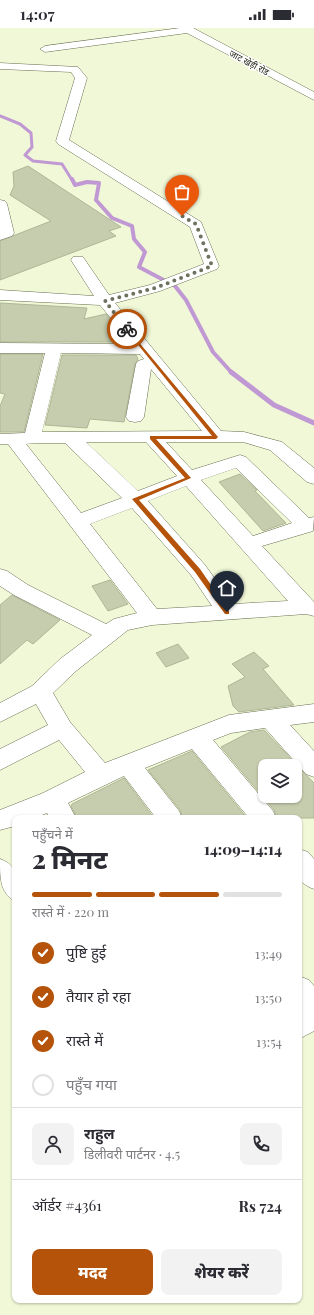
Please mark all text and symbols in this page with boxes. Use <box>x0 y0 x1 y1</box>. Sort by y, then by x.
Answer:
text: 14:07 <box>20 4 55 24</box>
street label: जाट खेड़ी रोड <box>227 47 272 79</box>
pin <box>165 175 199 216</box>
icon: bag <box>171 181 193 203</box>
courier <box>107 309 147 349</box>
icon: bike <box>116 318 138 340</box>
pin <box>210 571 244 612</box>
icon: home <box>216 577 238 599</box>
map controls <box>258 759 302 803</box>
button: layers <box>258 759 302 803</box>
text: पहुँचने में <box>32 825 73 842</box>
text: 14:09–14:14 <box>204 839 282 859</box>
text: 2 मिनट <box>32 841 108 876</box>
text: रास्ते में · 220 m <box>32 903 109 920</box>
icon: check <box>32 942 54 964</box>
text: पुष्टि हुई <box>66 942 106 962</box>
text: 13:49 <box>255 945 282 962</box>
icon: check <box>32 986 54 1008</box>
text: तैयार हो रहा <box>66 986 131 1006</box>
text: 13:50 <box>255 989 282 1006</box>
icon: check <box>32 1030 54 1052</box>
text: रास्ते में <box>66 1030 103 1050</box>
text: 13:54 <box>256 1033 282 1050</box>
text: पहुँच गया <box>66 1074 117 1094</box>
button: person <box>32 1123 74 1165</box>
text: राहुल <box>84 1123 115 1143</box>
button: phone <box>240 1123 282 1165</box>
text: डिलीवरी पार्टनर · 4.5 <box>84 1145 180 1162</box>
text: ऑर्डर #4361 <box>32 1195 102 1215</box>
text: Rs 724 <box>239 1196 282 1216</box>
button: मदद <box>32 1249 153 1295</box>
button: शेयर करें <box>161 1249 282 1295</box>

